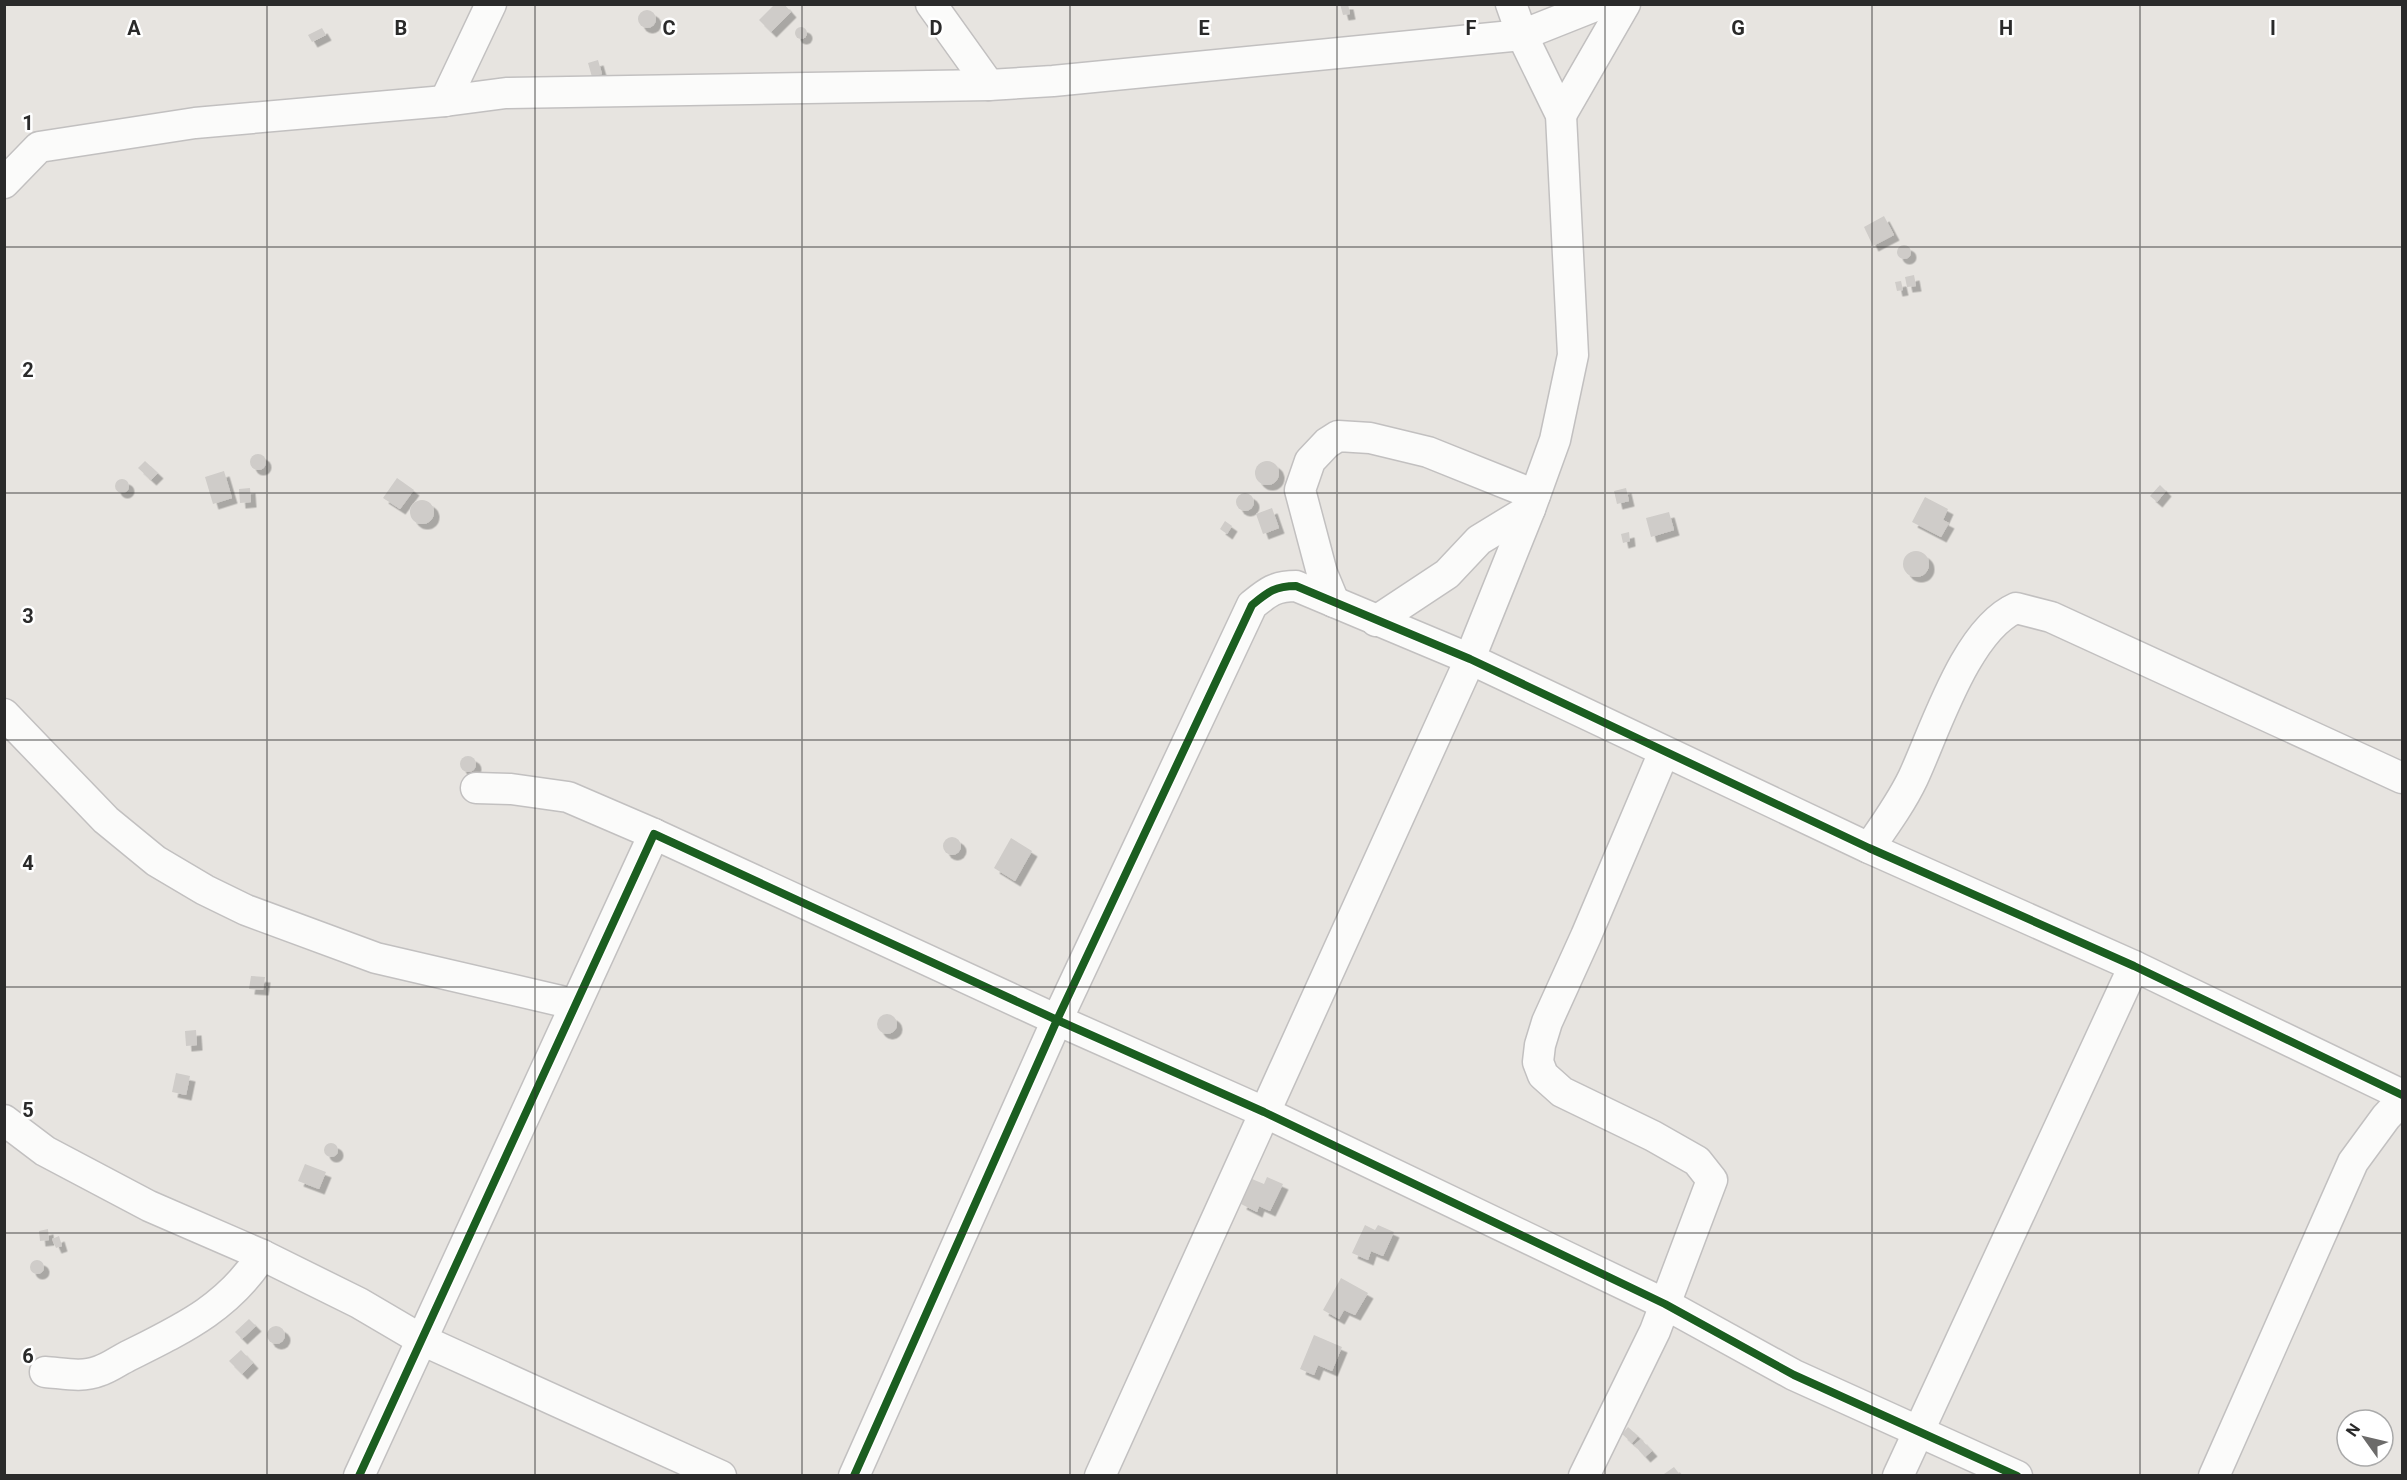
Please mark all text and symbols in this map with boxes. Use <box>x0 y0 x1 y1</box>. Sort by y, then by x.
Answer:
text: A <box>127 16 141 40</box>
text: B <box>395 16 407 40</box>
text: C <box>662 16 676 40</box>
text: D <box>930 16 943 40</box>
text: E <box>1198 16 1210 40</box>
text: F <box>1466 16 1477 40</box>
text: G <box>1731 16 1745 40</box>
text: H <box>1999 16 2013 40</box>
text: I <box>2270 16 2276 40</box>
text: 1 <box>22 111 34 135</box>
text: 2 <box>22 358 34 382</box>
text: 3 <box>22 604 34 628</box>
text: 4 <box>22 851 34 875</box>
text: 5 <box>22 1098 34 1122</box>
text: 6 <box>22 1344 34 1368</box>
north arrow <box>2335 1408 2395 1468</box>
text: N <box>2342 1420 2364 1440</box>

